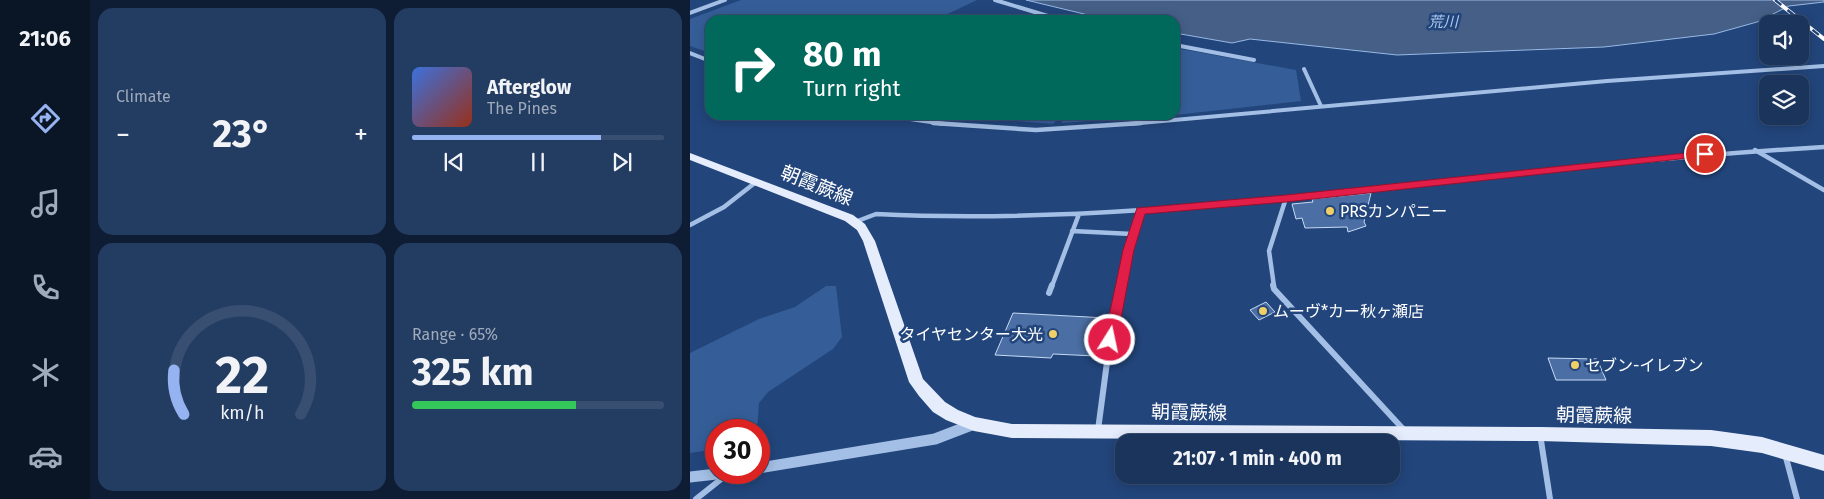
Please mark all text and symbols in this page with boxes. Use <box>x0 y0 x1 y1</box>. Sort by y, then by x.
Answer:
water label: 荒川 <box>1428 13 1460 31</box>
map controls <box>1759 15 1809 125</box>
button: sound <box>1759 15 1809 65</box>
text: 21:06 <box>19 25 71 52</box>
text: 80 m <box>803 33 882 75</box>
icon: right <box>720 35 785 100</box>
text: Turn right <box>803 75 900 102</box>
button: layers <box>1759 75 1809 125</box>
text: Afterglow <box>487 76 571 99</box>
text: Climate <box>116 87 171 106</box>
text: The Pines <box>487 99 557 118</box>
icon: directions <box>28 101 63 136</box>
text: 23° <box>213 111 272 157</box>
text: − <box>116 118 130 151</box>
text: + <box>354 118 368 151</box>
pin <box>1684 133 1726 175</box>
icon: arrive <box>1691 140 1719 168</box>
icon: previous <box>440 148 468 176</box>
icon: pause <box>524 148 552 176</box>
icon: next <box>608 148 636 176</box>
street label: 朝霞蕨線 <box>777 161 856 210</box>
icon: music <box>28 186 63 221</box>
place label: PRSカンパニー <box>1340 202 1448 221</box>
marker: PRSカンパニー <box>1324 205 1336 217</box>
icon: phone <box>28 270 63 305</box>
place label: ムーヴ*カー秋ヶ瀬店 <box>1273 302 1424 321</box>
marker: ムーヴ*カー秋ヶ瀬店 <box>1257 305 1269 317</box>
position arrow <box>1083 313 1135 365</box>
text: Range · 65% <box>412 325 498 344</box>
place label: タイヤセンター大光 <box>899 325 1043 344</box>
marker: タイヤセンター大光 <box>1047 328 1059 340</box>
text: 22 <box>215 344 269 407</box>
text: 325 km <box>412 349 534 395</box>
icon: climate <box>28 355 63 390</box>
place label: セブン-イレブン <box>1585 356 1703 375</box>
marker: セブン-イレブン <box>1569 359 1581 371</box>
street label: 朝霞蕨線 <box>1151 400 1227 425</box>
text: km/h <box>220 402 264 424</box>
street label: 朝霞蕨線 <box>1556 403 1632 428</box>
speed limit sign: 30 <box>705 419 770 484</box>
icon: car <box>28 439 63 474</box>
text: 21:07 · 1 min · 400 m <box>1173 447 1342 470</box>

